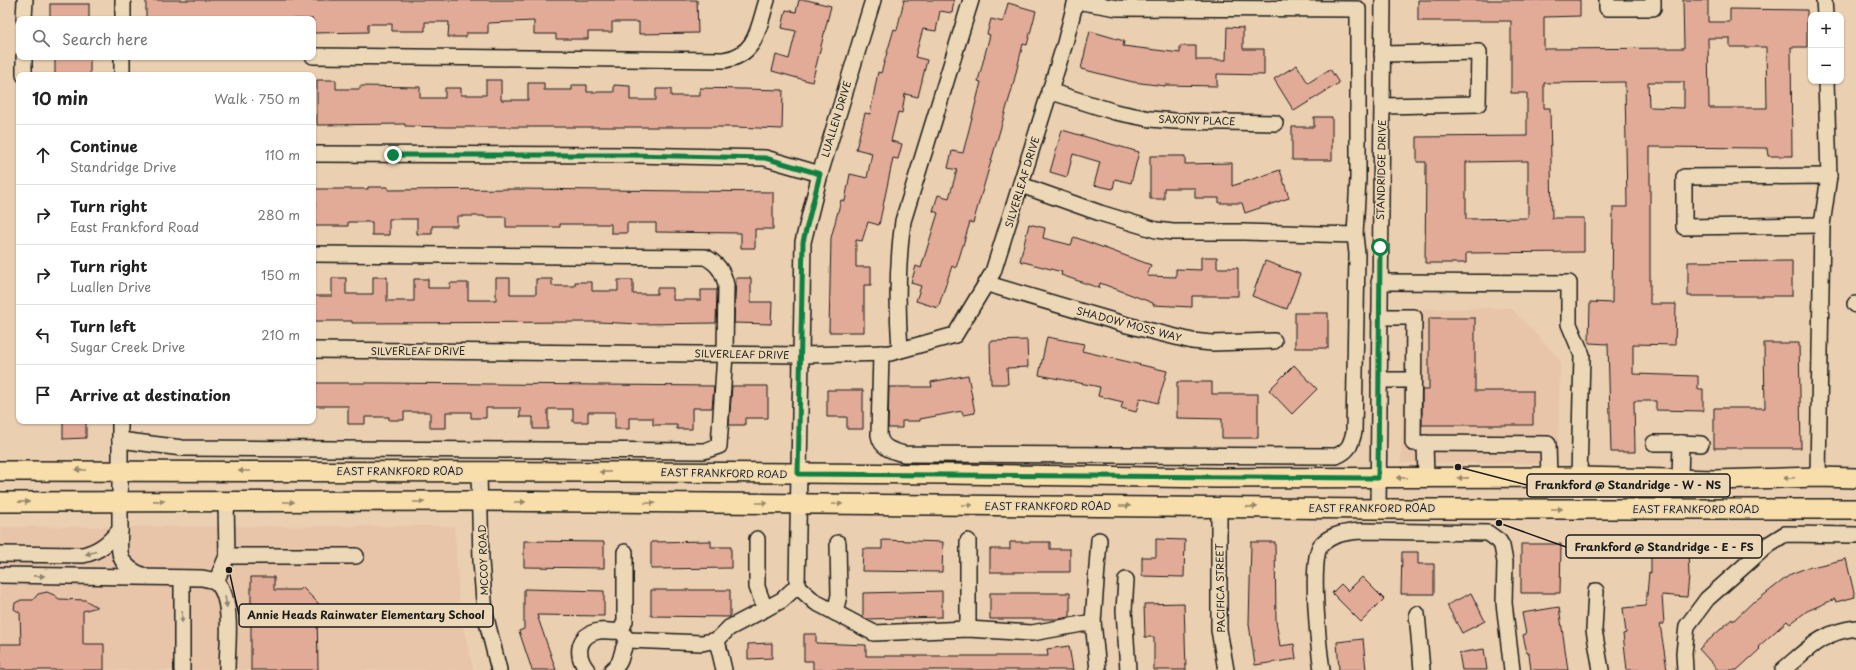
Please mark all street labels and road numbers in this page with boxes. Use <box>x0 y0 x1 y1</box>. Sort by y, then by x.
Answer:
street label: LUALLEN DRIVE <box>817 79 854 159</box>
street label: SAXONY PLACE <box>1158 111 1236 128</box>
street label: STANDRIDGE DRIVE <box>1372 120 1389 220</box>
street label: SILVERLEAF DRIVE <box>1001 134 1043 229</box>
street label: SHADOW MOSS WAY <box>1075 302 1184 345</box>
street label: SILVERLEAF DRIVE <box>371 343 465 358</box>
street label: SILVERLEAF DRIVE <box>695 345 789 362</box>
street label: EAST FRANKFORD ROAD <box>337 463 463 478</box>
street label: EAST FRANKFORD ROAD <box>660 464 788 481</box>
street label: EAST FRANKFORD ROAD <box>985 498 1111 513</box>
street label: EAST FRANKFORD ROAD <box>1309 500 1435 515</box>
street label: EAST FRANKFORD ROAD <box>1633 501 1759 516</box>
street label: MCCOY ROAD <box>474 524 491 596</box>
street label: PACIFICA STREET <box>1211 543 1228 633</box>

